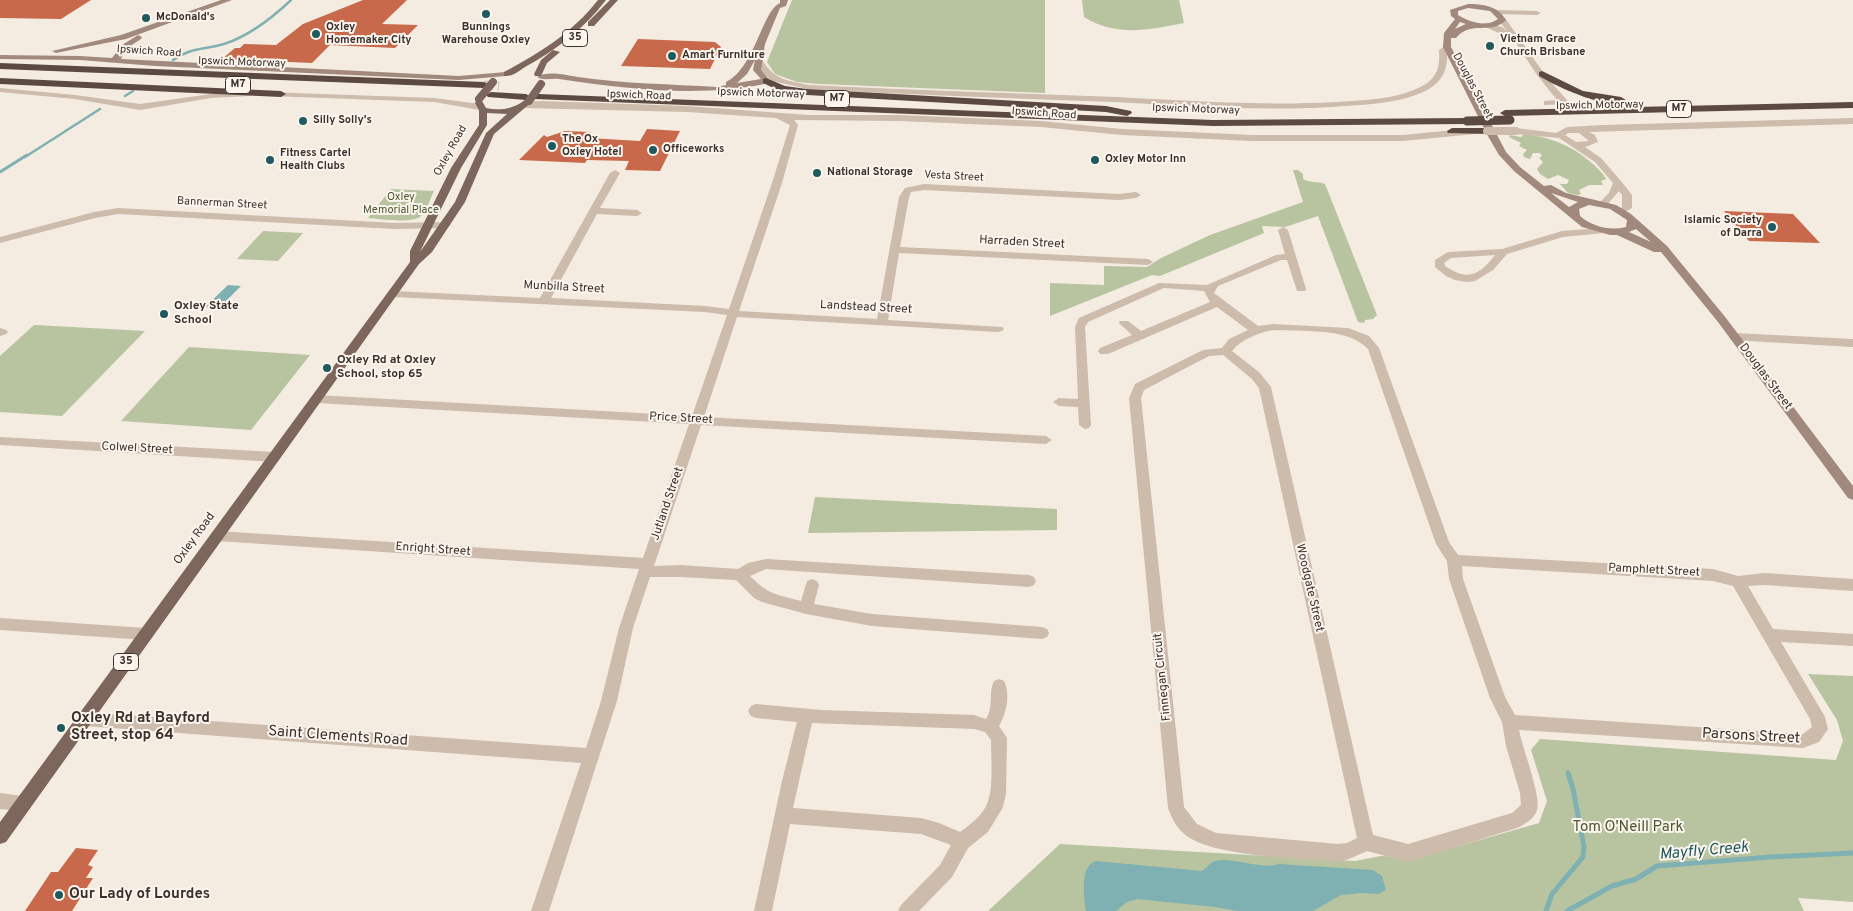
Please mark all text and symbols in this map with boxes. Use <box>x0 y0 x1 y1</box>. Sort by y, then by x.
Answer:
marker: Bunnings Warehouse Oxley <box>480 8 492 20</box>
place label: McDonald's <box>156 11 215 25</box>
marker: McDonald's <box>140 12 152 24</box>
place label: Oxley Homemaker City <box>326 21 412 47</box>
place label: Bunnings Warehouse Oxley <box>442 21 530 47</box>
marker: Oxley Homemaker City <box>310 28 322 40</box>
road number: 35 <box>562 29 588 46</box>
place label: Vietnam Grace Church Brisbane <box>1500 33 1585 59</box>
marker: Vietnam Grace Church Brisbane <box>1484 40 1496 52</box>
street label: Ipswich Road <box>116 43 182 61</box>
place label: Amart Furniture <box>682 49 765 63</box>
marker: Amart Furniture <box>666 50 678 62</box>
street label: Douglas Street <box>1449 51 1495 121</box>
street label: Ipswich Motorway <box>198 55 286 71</box>
road number: M7 <box>226 76 250 94</box>
street label: Ipswich Motorway <box>717 86 805 102</box>
street label: Ipswich Road <box>606 88 672 104</box>
road number: M7 <box>824 90 850 108</box>
street label: Ipswich Motorway <box>1556 99 1644 113</box>
road number: M7 <box>1666 100 1692 118</box>
street label: Ipswich Motorway <box>1152 102 1240 118</box>
street label: Ipswich Road <box>1011 105 1077 123</box>
place label: Silly Solly's <box>313 114 372 128</box>
marker: Silly Solly's <box>297 115 309 127</box>
street label: Oxley Road <box>432 123 470 179</box>
place label: The Ox Oxley Hotel <box>562 133 622 159</box>
marker: The Ox Oxley Hotel <box>546 140 558 152</box>
place label: Officeworks <box>663 143 724 157</box>
marker: Officeworks <box>647 144 659 156</box>
place label: Fitness Cartel Health Clubs <box>280 147 351 173</box>
place label: Oxley Motor Inn <box>1105 153 1186 167</box>
marker: Fitness Cartel Health Clubs <box>264 154 276 166</box>
marker: Oxley Motor Inn <box>1089 154 1101 166</box>
place label: National Storage <box>827 166 913 180</box>
marker: National Storage <box>811 167 823 179</box>
street label: Vesta Street <box>924 169 984 185</box>
park label: Oxley Memorial Place <box>363 191 439 217</box>
street label: Bannerman Street <box>176 195 268 213</box>
place label: Islamic Society of Darra <box>1684 214 1762 240</box>
marker: Islamic Society of Darra <box>1766 221 1778 233</box>
street label: Harraden Street <box>979 234 1065 252</box>
street label: Munbilla Street <box>523 279 605 297</box>
street label: Landstead Street <box>820 298 912 318</box>
place label: Oxley State School <box>174 300 239 328</box>
marker: Oxley State School <box>158 308 170 320</box>
street label: Douglas Street <box>1735 341 1795 413</box>
place label: Oxley Rd at Oxley School, stop 65 <box>337 354 436 382</box>
marker: Oxley Rd at Oxley School, stop 65 <box>321 362 333 374</box>
street label: Price Street <box>649 410 713 428</box>
street label: Colwel Street <box>101 440 173 458</box>
street label: Jutland Street <box>649 465 687 543</box>
street label: Oxley Road <box>171 510 219 568</box>
street label: Enright Street <box>395 540 471 560</box>
street label: Woodgate Street <box>1292 543 1326 633</box>
street label: Pamphlett Street <box>1608 561 1700 581</box>
street label: Finnegan Circuit <box>1151 632 1175 722</box>
road number: 35 <box>114 654 138 670</box>
place label: Oxley Rd at Bayford Street, stop 64 <box>71 710 210 745</box>
marker: Oxley Rd at Bayford Street, stop 64 <box>55 722 67 734</box>
street label: Saint Clements Road <box>267 723 409 751</box>
street label: Parsons Street <box>1701 725 1801 749</box>
park label: Tom O'Neill Park <box>1573 819 1683 837</box>
water label: Mayfly Creek <box>1659 839 1749 865</box>
place label: Our Lady of Lourdes <box>69 886 210 904</box>
marker: Our Lady of Lourdes <box>53 889 65 901</box>

